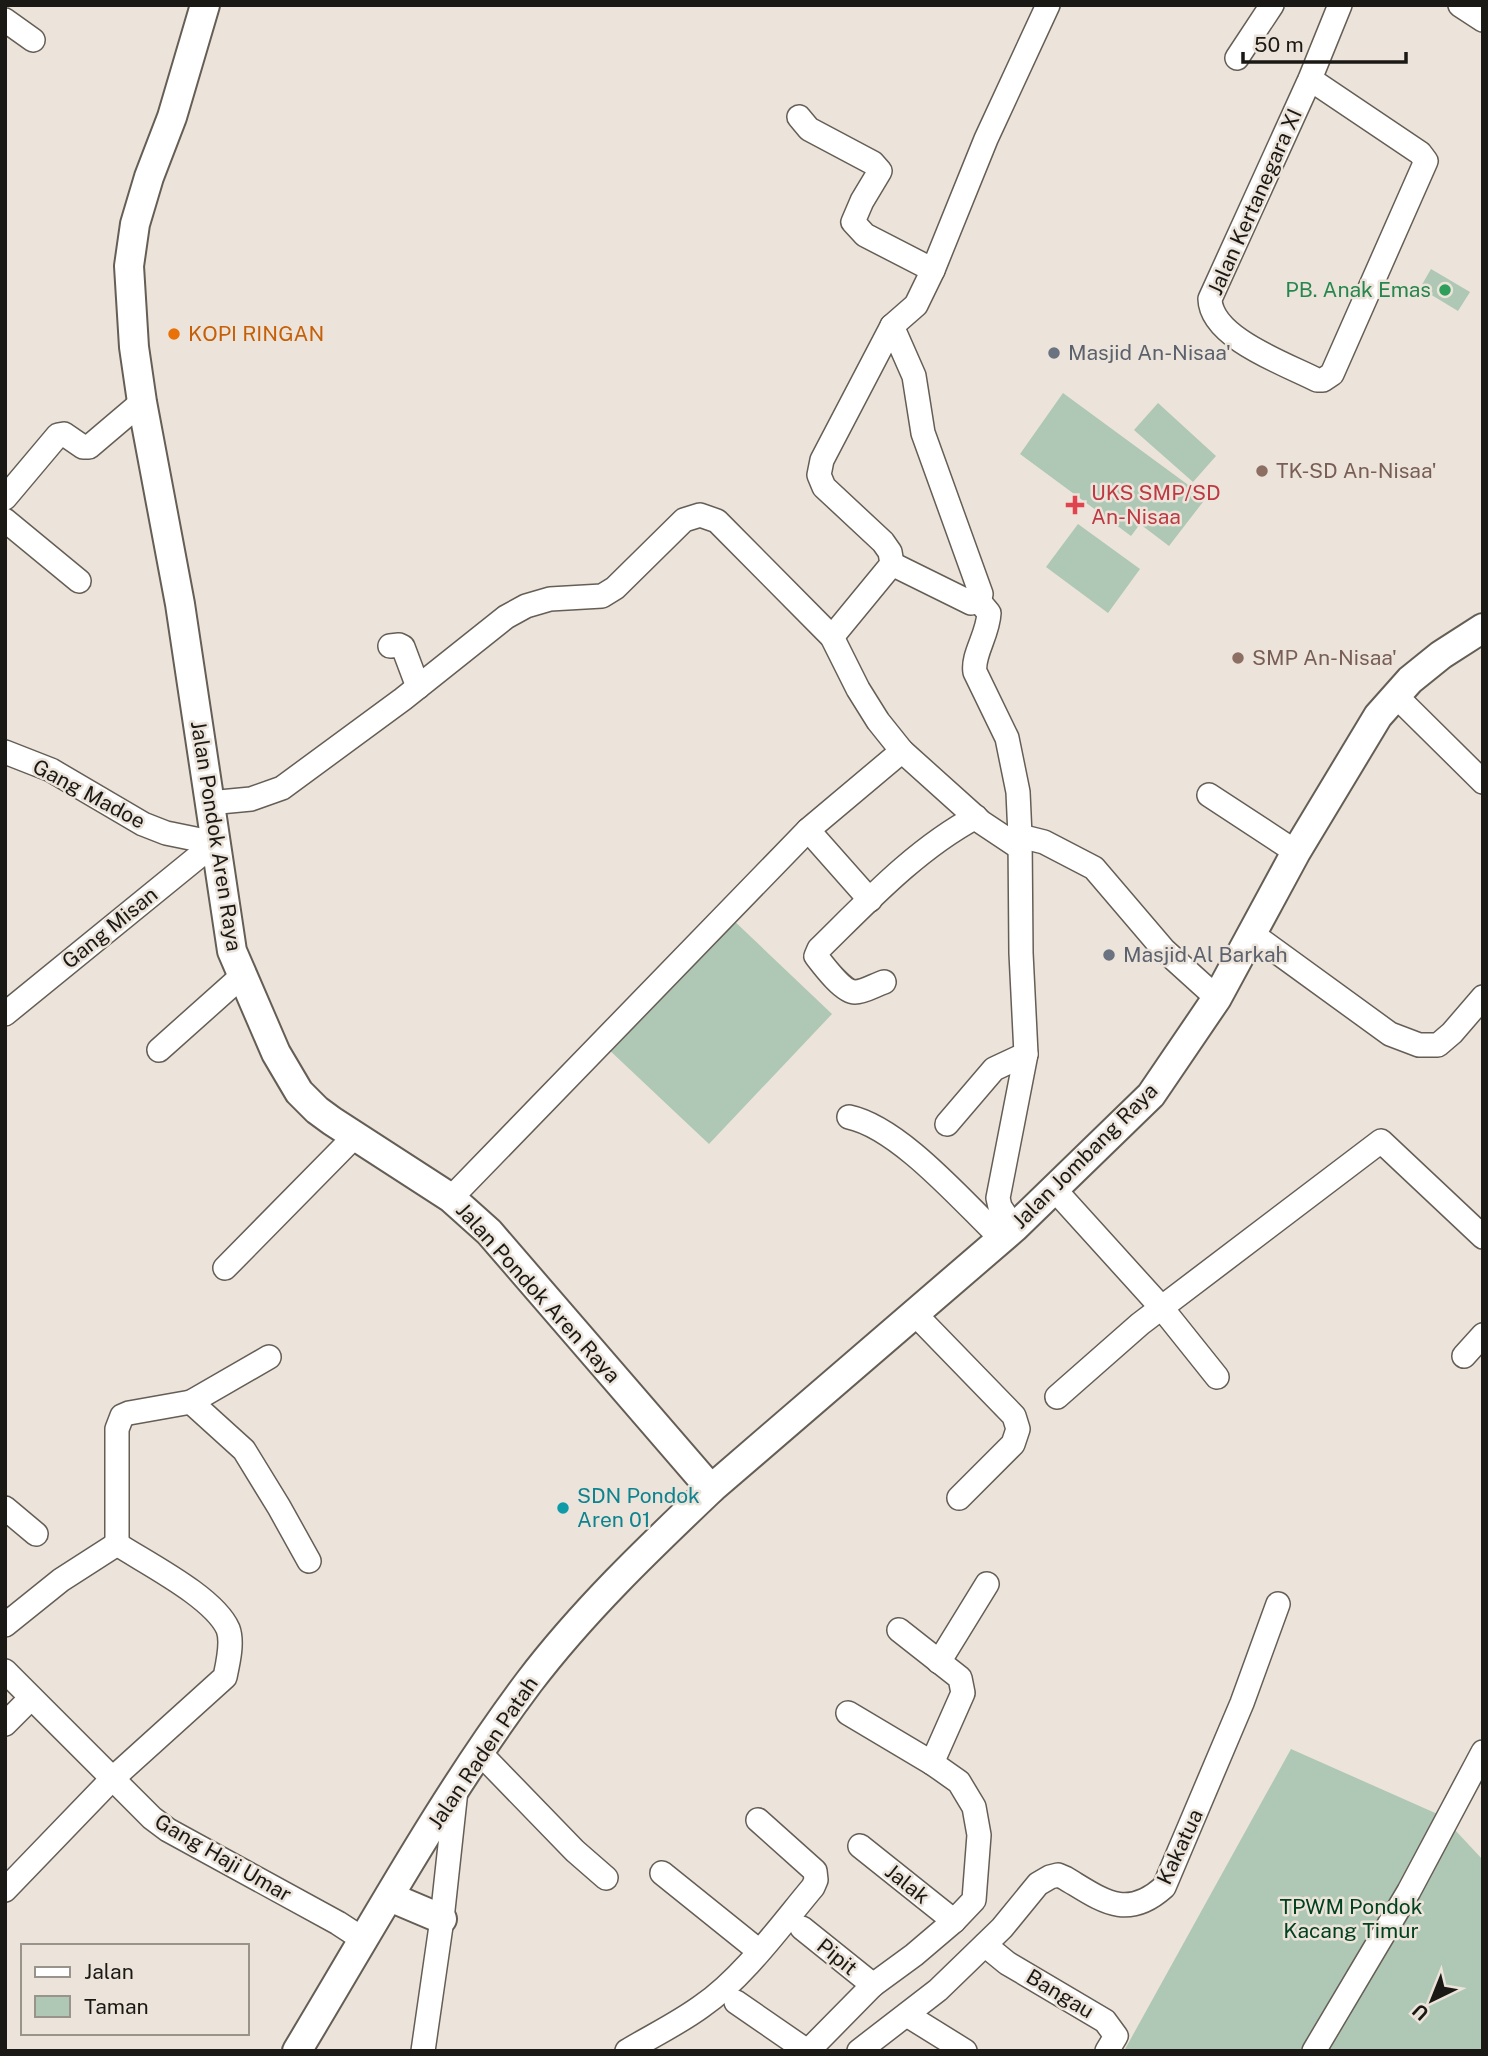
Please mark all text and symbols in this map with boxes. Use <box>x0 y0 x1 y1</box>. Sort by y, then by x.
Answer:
scale bar <box>1243 21 1406 65</box>
text: 50 m <box>1254 32 1304 57</box>
street label: Jalan Kertanegara XI <box>1202 105 1307 299</box>
place label: PB. Anak Emas <box>1285 277 1431 302</box>
marker: PB. Anak Emas <box>1437 282 1453 298</box>
place label: KOPI RINGAN <box>188 321 324 346</box>
marker: KOPI RINGAN <box>166 326 182 342</box>
place label: Masjid An-Nisaa' <box>1068 340 1231 365</box>
marker: Masjid An-Nisaa' <box>1046 345 1062 361</box>
place label: TK-SD An-Nisaa' <box>1276 458 1437 483</box>
marker: TK-SD An-Nisaa' <box>1254 463 1270 479</box>
place label: UKS SMP/SD An-Nisaa <box>1091 480 1220 529</box>
marker: UKS SMP/SD An-Nisaa <box>1065 495 1085 515</box>
place label: SMP An-Nisaa' <box>1252 645 1397 670</box>
marker: SMP An-Nisaa' <box>1230 650 1246 666</box>
street label: Jalan Pondok Aren Raya <box>186 719 247 953</box>
street label: Gang Madoe <box>29 753 150 834</box>
street label: Gang Misan <box>57 882 162 974</box>
place label: Masjid Al Barkah <box>1123 942 1288 967</box>
marker: Masjid Al Barkah <box>1101 947 1117 963</box>
street label: Jalan Jombang Raya <box>1007 1078 1163 1234</box>
street label: Jalan Pondok Aren Raya <box>451 1198 626 1388</box>
place label: SDN Pondok Aren 01 <box>577 1483 700 1532</box>
marker: SDN Pondok Aren 01 <box>555 1500 571 1516</box>
street label: Jalan Raden Patah <box>422 1672 543 1834</box>
street label: Kakatua <box>1151 1805 1208 1888</box>
street label: Gang Haji Umar <box>151 1808 296 1907</box>
street label: Jalak <box>880 1858 935 1909</box>
park label: TPWM Pondok Kacang Timur <box>1280 1894 1423 1943</box>
street label: Pipit <box>812 1933 863 1980</box>
legend <box>21 1944 248 2035</box>
text: Jalan <box>84 1959 134 1984</box>
street label: Bangau <box>1022 1964 1099 2023</box>
north arrow <box>1397 1965 1467 2035</box>
text: Taman <box>84 1994 149 2019</box>
text: U <box>1408 2000 1433 2025</box>

